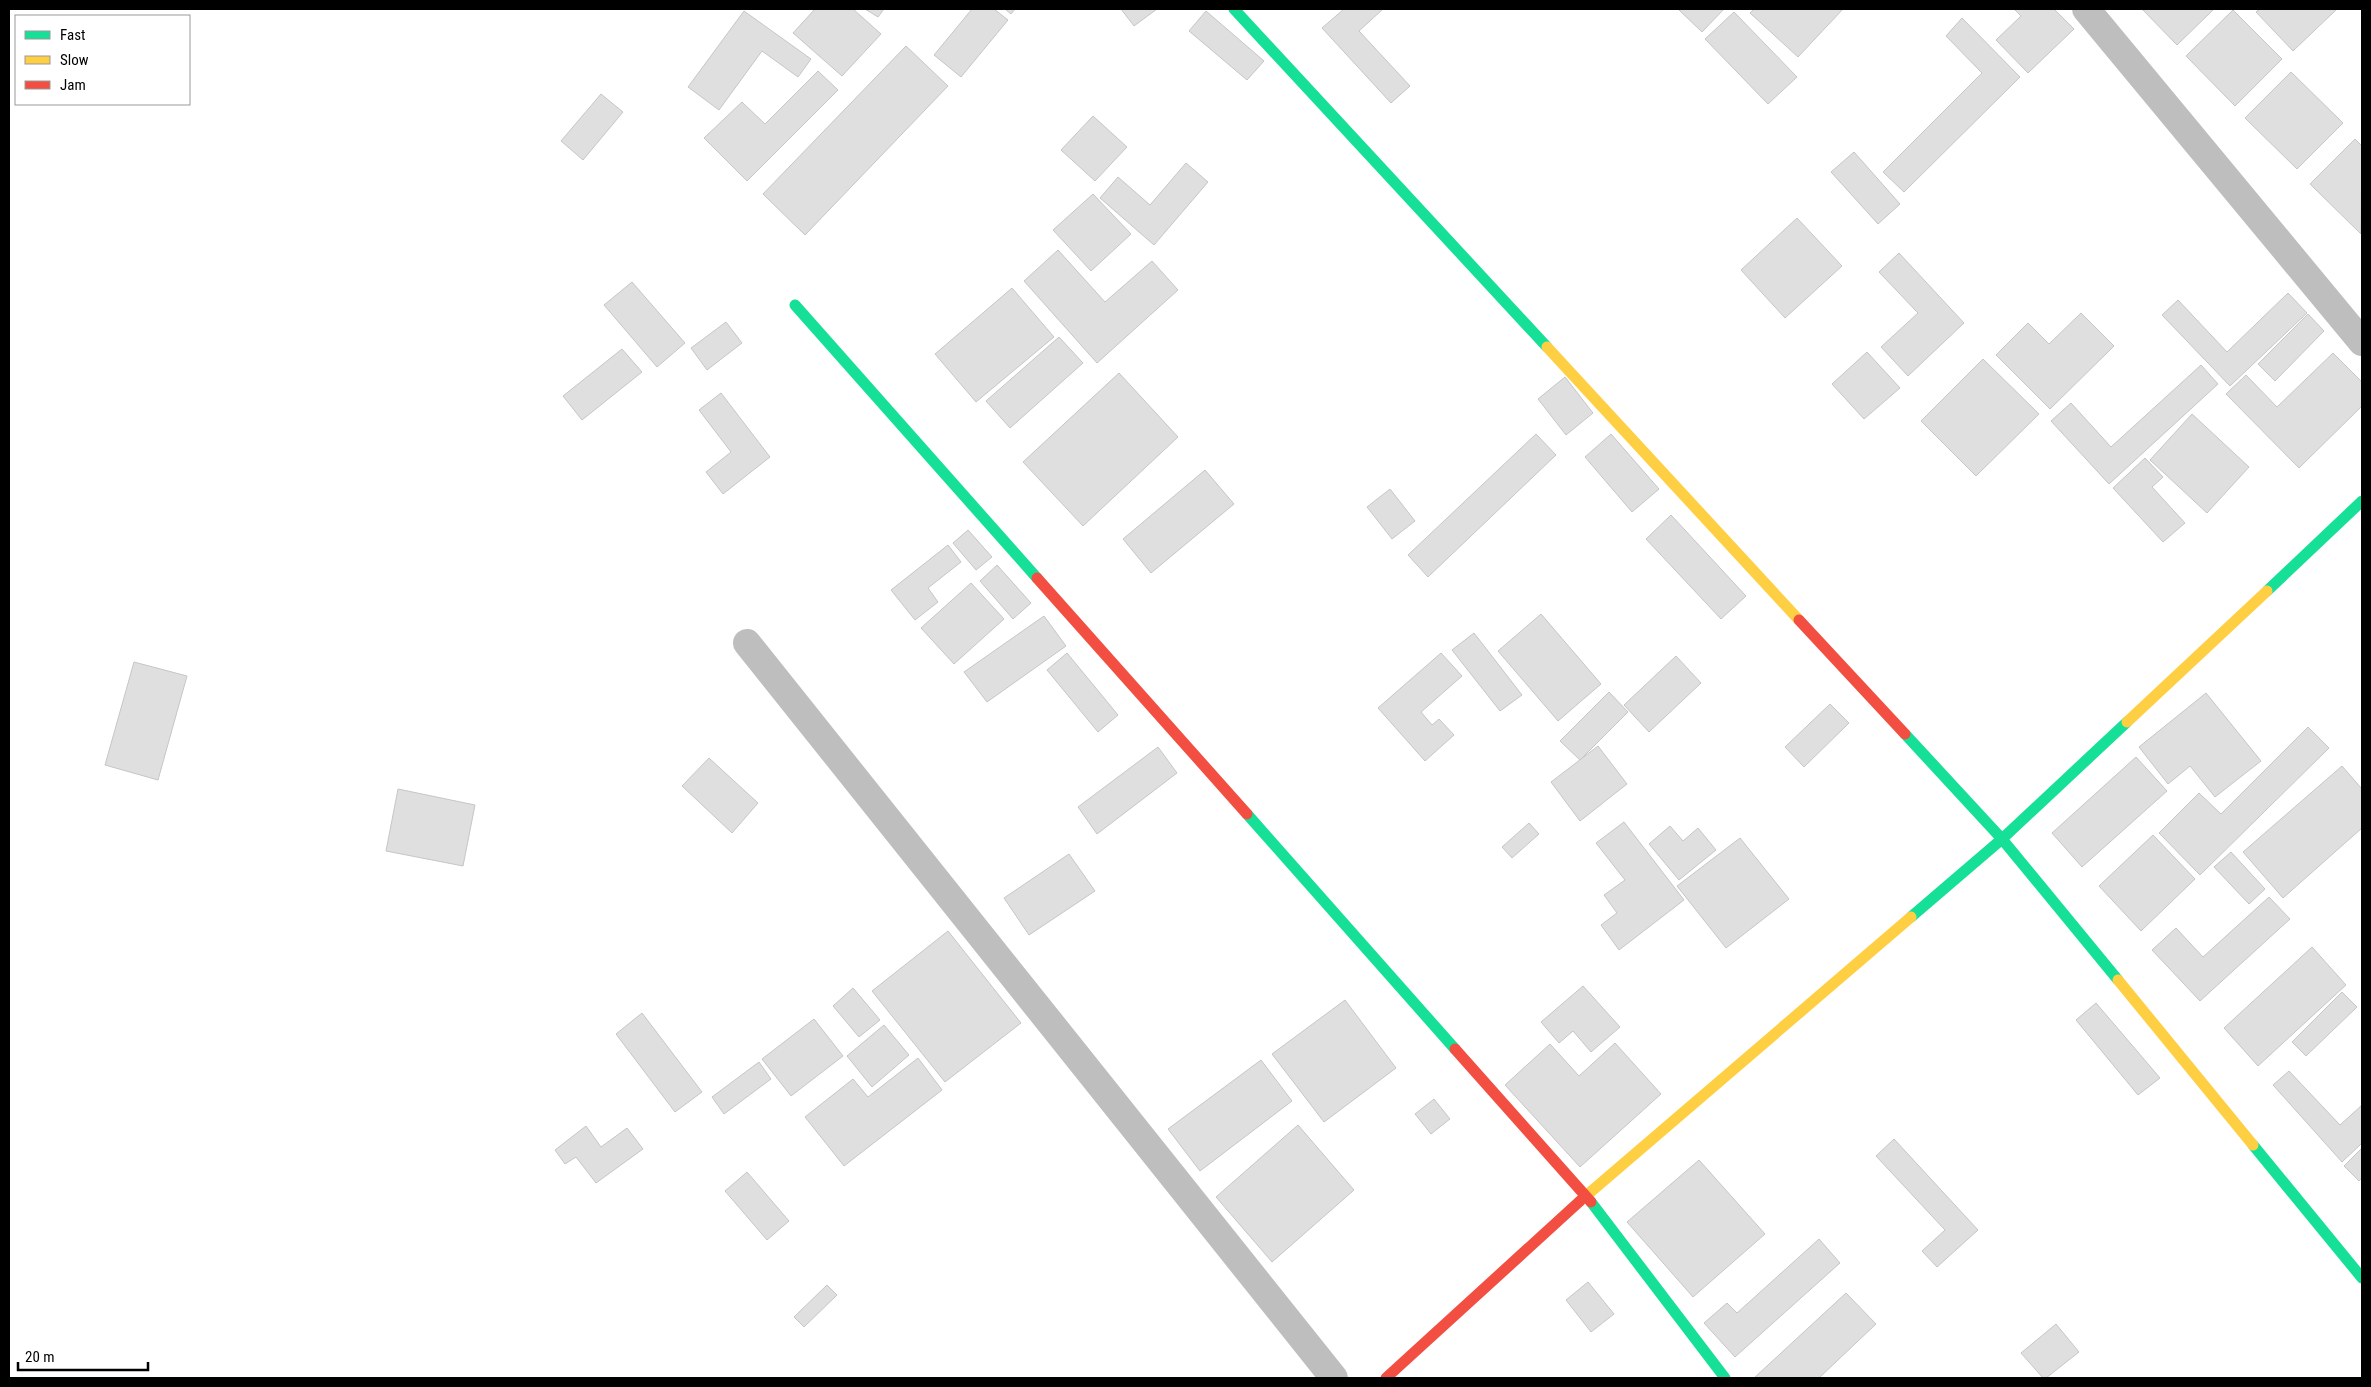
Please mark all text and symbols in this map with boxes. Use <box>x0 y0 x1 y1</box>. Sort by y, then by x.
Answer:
legend <box>15 15 190 105</box>
text: Fast <box>60 26 85 44</box>
text: Slow <box>60 51 89 69</box>
text: Jam <box>60 76 86 94</box>
scale bar <box>18 1340 148 1372</box>
text: 20 m <box>25 1348 55 1366</box>

